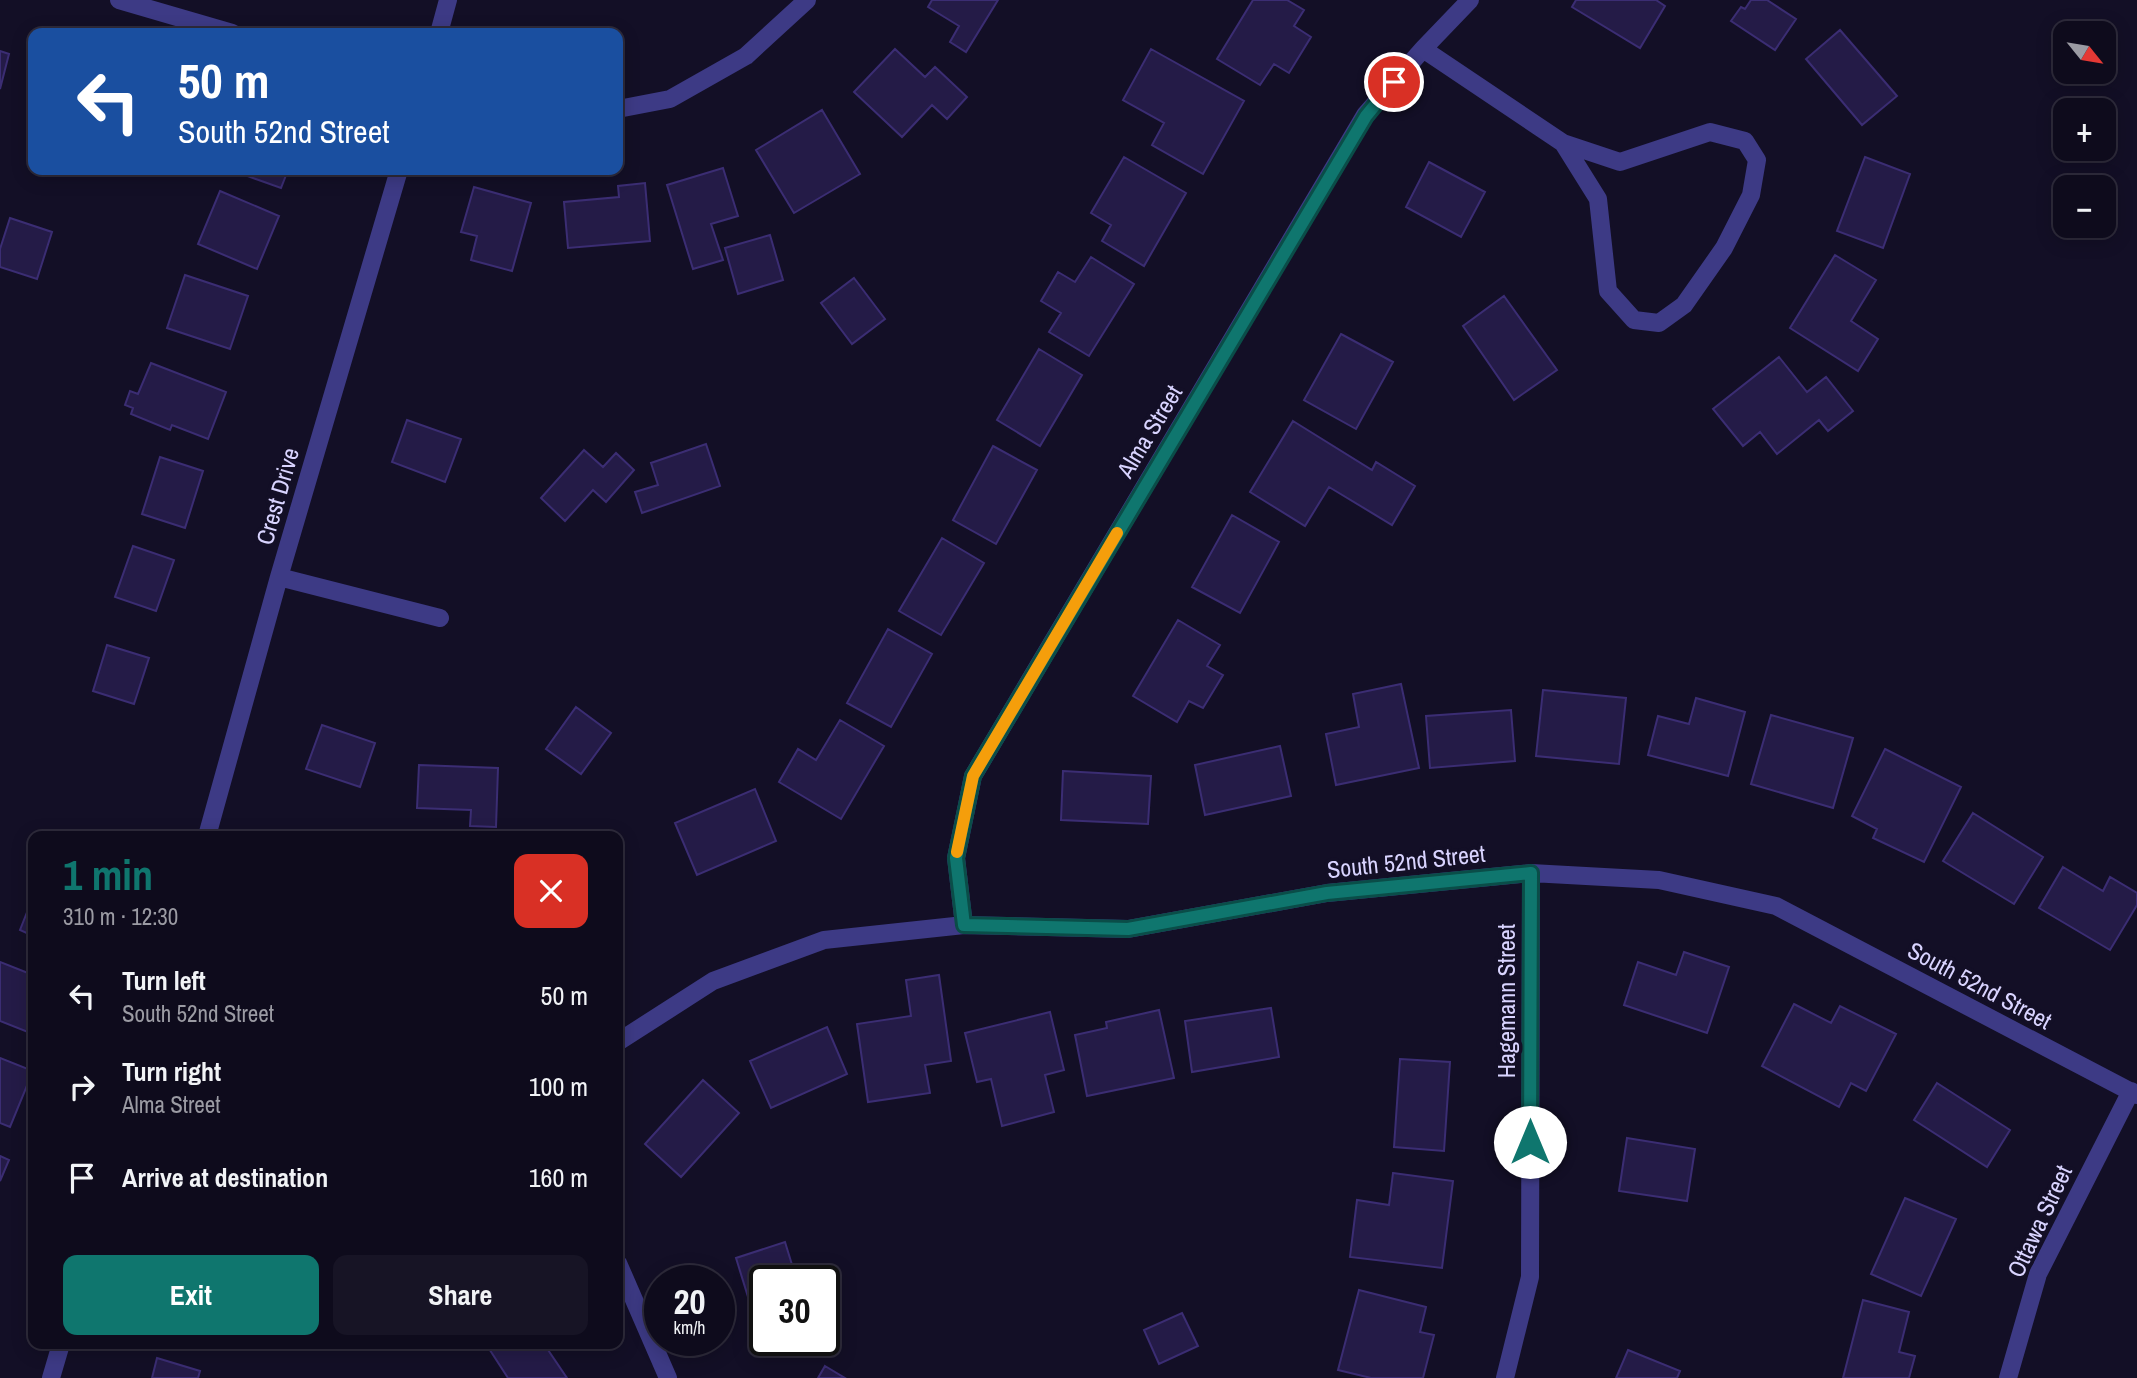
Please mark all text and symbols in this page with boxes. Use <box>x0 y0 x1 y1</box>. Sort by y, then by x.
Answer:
north arrow <box>2053 21 2116 84</box>
map controls <box>2053 21 2116 238</box>
text: 50 m <box>178 47 270 113</box>
pin <box>1364 52 1424 112</box>
icon: left <box>63 56 154 147</box>
icon: arrive <box>1375 63 1413 101</box>
button: + <box>2053 98 2116 161</box>
text: South 52nd Street <box>178 110 390 153</box>
button: − <box>2053 175 2116 238</box>
street label: Alma Street <box>1108 378 1189 484</box>
street label: Crest Drive <box>248 444 306 548</box>
street label: South 52nd Street <box>1325 837 1487 885</box>
text: 1 min <box>63 847 153 903</box>
button: close <box>514 854 588 928</box>
text: 310 m · 12:30 <box>63 901 178 932</box>
street label: Hagemann Street <box>1490 923 1522 1078</box>
street label: South 52nd Street <box>1902 934 2058 1037</box>
text: Turn left <box>122 963 206 998</box>
icon: left <box>63 977 101 1015</box>
text: 50 m <box>541 978 588 1013</box>
text: South 52nd Street <box>122 998 274 1029</box>
text: Turn right <box>122 1054 221 1089</box>
icon: right <box>63 1068 101 1106</box>
text: 100 m <box>529 1069 588 1104</box>
text: Alma Street <box>122 1089 221 1120</box>
position arrow <box>1493 1105 1567 1179</box>
icon: arrive <box>63 1159 101 1197</box>
street label: Ottawa Street <box>1999 1159 2079 1282</box>
text: Arrive at destination <box>122 1160 328 1195</box>
text: 160 m <box>529 1160 588 1195</box>
button: Exit <box>63 1255 319 1335</box>
button: Share <box>333 1255 588 1335</box>
speed limit sign: 30 <box>749 1265 840 1356</box>
text: 20 <box>674 1278 705 1325</box>
text: km/h <box>674 1315 706 1340</box>

